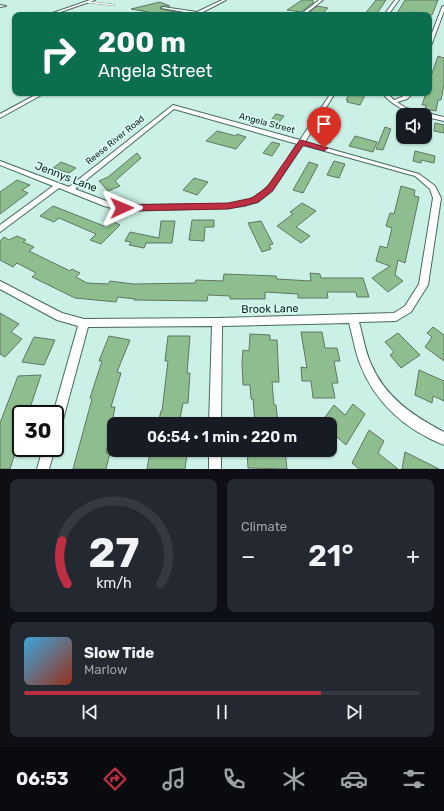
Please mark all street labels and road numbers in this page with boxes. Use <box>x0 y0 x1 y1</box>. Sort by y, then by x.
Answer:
street label: Angela Street <box>238 111 296 135</box>
street label: Reese River Road <box>84 113 146 167</box>
street label: Jennys Lane <box>33 159 99 195</box>
street label: Brook Lane <box>241 302 299 316</box>

